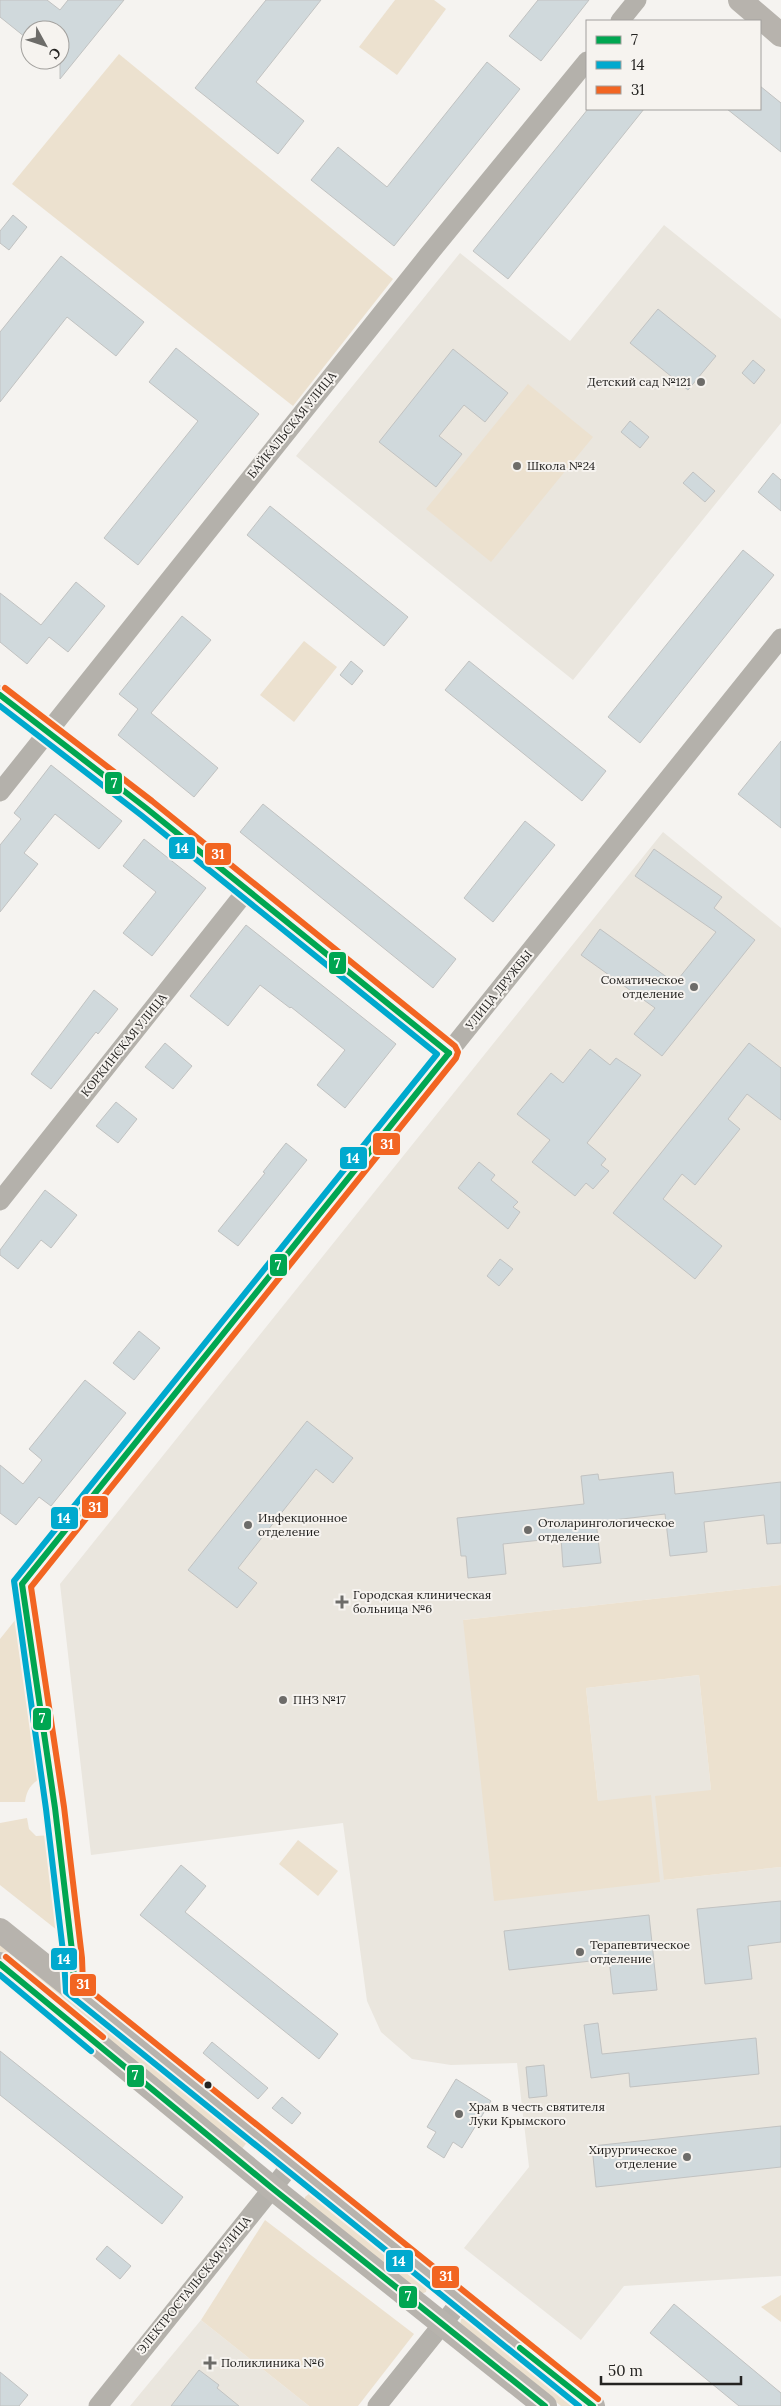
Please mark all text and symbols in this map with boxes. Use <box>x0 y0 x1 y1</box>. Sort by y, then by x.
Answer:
north arrow <box>20 20 70 70</box>
legend <box>586 20 761 110</box>
text: 7 <box>631 30 638 49</box>
text: С <box>45 44 65 63</box>
text: 14 <box>631 55 645 74</box>
text: 31 <box>631 80 645 99</box>
street label: БАЙКАЛЬСКАЯ УЛИЦА <box>244 368 340 481</box>
place label: Детский сад №121 <box>587 374 691 389</box>
marker: Детский сад №121 <box>695 376 707 388</box>
place label: Школа №24 <box>527 458 596 473</box>
marker: Школа №24 <box>511 460 523 472</box>
line badge: 7 <box>104 771 123 795</box>
text: 7 <box>111 774 118 792</box>
line badge: 14 <box>168 836 196 860</box>
text: 14 <box>175 839 189 857</box>
line badge: 31 <box>204 842 232 866</box>
text: 31 <box>211 845 225 863</box>
street label: УЛИЦА ДРУЖБЫ <box>461 947 535 1033</box>
line badge: 7 <box>328 951 347 975</box>
text: 7 <box>334 954 341 972</box>
place label: Соматическое отделение <box>601 972 684 1001</box>
marker: Соматическое отделение <box>688 981 700 993</box>
street label: КОРКИНСКАЯ УЛИЦА <box>77 990 170 1099</box>
line badge: 31 <box>372 1132 401 1156</box>
text: 31 <box>380 1135 394 1153</box>
line badge: 14 <box>339 1146 368 1170</box>
text: 14 <box>346 1149 360 1167</box>
line badge: 7 <box>269 1253 288 1277</box>
text: 7 <box>275 1256 282 1274</box>
line badge: 31 <box>81 1495 109 1519</box>
text: 31 <box>88 1498 102 1516</box>
line badge: 14 <box>50 1506 79 1530</box>
text: 14 <box>57 1509 71 1527</box>
place label: Инфекционное отделение <box>258 1510 348 1539</box>
place label: Отоларингологическое отделение <box>538 1515 675 1544</box>
marker: Инфекционное отделение <box>242 1519 254 1531</box>
marker: Отоларингологическое отделение <box>522 1524 534 1536</box>
place label: Городская клиническая больница №6 <box>353 1587 491 1616</box>
marker: Городская клиническая больница №6 <box>335 1595 349 1609</box>
place label: ПНЗ №17 <box>293 1692 346 1707</box>
marker: ПНЗ №17 <box>277 1694 289 1706</box>
line badge: 7 <box>32 1707 52 1731</box>
text: 7 <box>39 1709 46 1727</box>
place label: Терапевтическое отделение <box>590 1937 690 1966</box>
marker: Терапевтическое отделение <box>574 1946 586 1958</box>
line badge: 14 <box>50 1947 78 1971</box>
text: 14 <box>57 1950 71 1968</box>
line badge: 31 <box>69 1973 97 1997</box>
text: 31 <box>76 1975 90 1993</box>
line badge: 7 <box>126 2064 145 2088</box>
text: 7 <box>132 2066 139 2084</box>
unlabelled marker <box>203 2080 213 2090</box>
place label: Храм в честь святителя Луки Крымского <box>469 2099 605 2128</box>
marker: Храм в честь святителя Луки Крымского <box>453 2108 465 2120</box>
place label: Хирургическое отделение <box>589 2142 677 2171</box>
marker: Хирургическое отделение <box>681 2151 693 2163</box>
street label: ЭЛЕКТРОСТАЛЬСКАЯ УЛИЦА <box>133 2212 254 2357</box>
line badge: 14 <box>385 2249 414 2273</box>
text: 14 <box>392 2252 406 2270</box>
line badge: 31 <box>431 2265 460 2289</box>
text: 31 <box>439 2267 453 2285</box>
line badge: 7 <box>398 2285 418 2309</box>
text: 7 <box>405 2287 412 2305</box>
scale bar <box>601 2354 741 2386</box>
place label: Поликлиника №6 <box>221 2355 324 2370</box>
marker: Поликлиника №6 <box>203 2356 217 2370</box>
text: 50 m <box>608 2361 643 2380</box>

